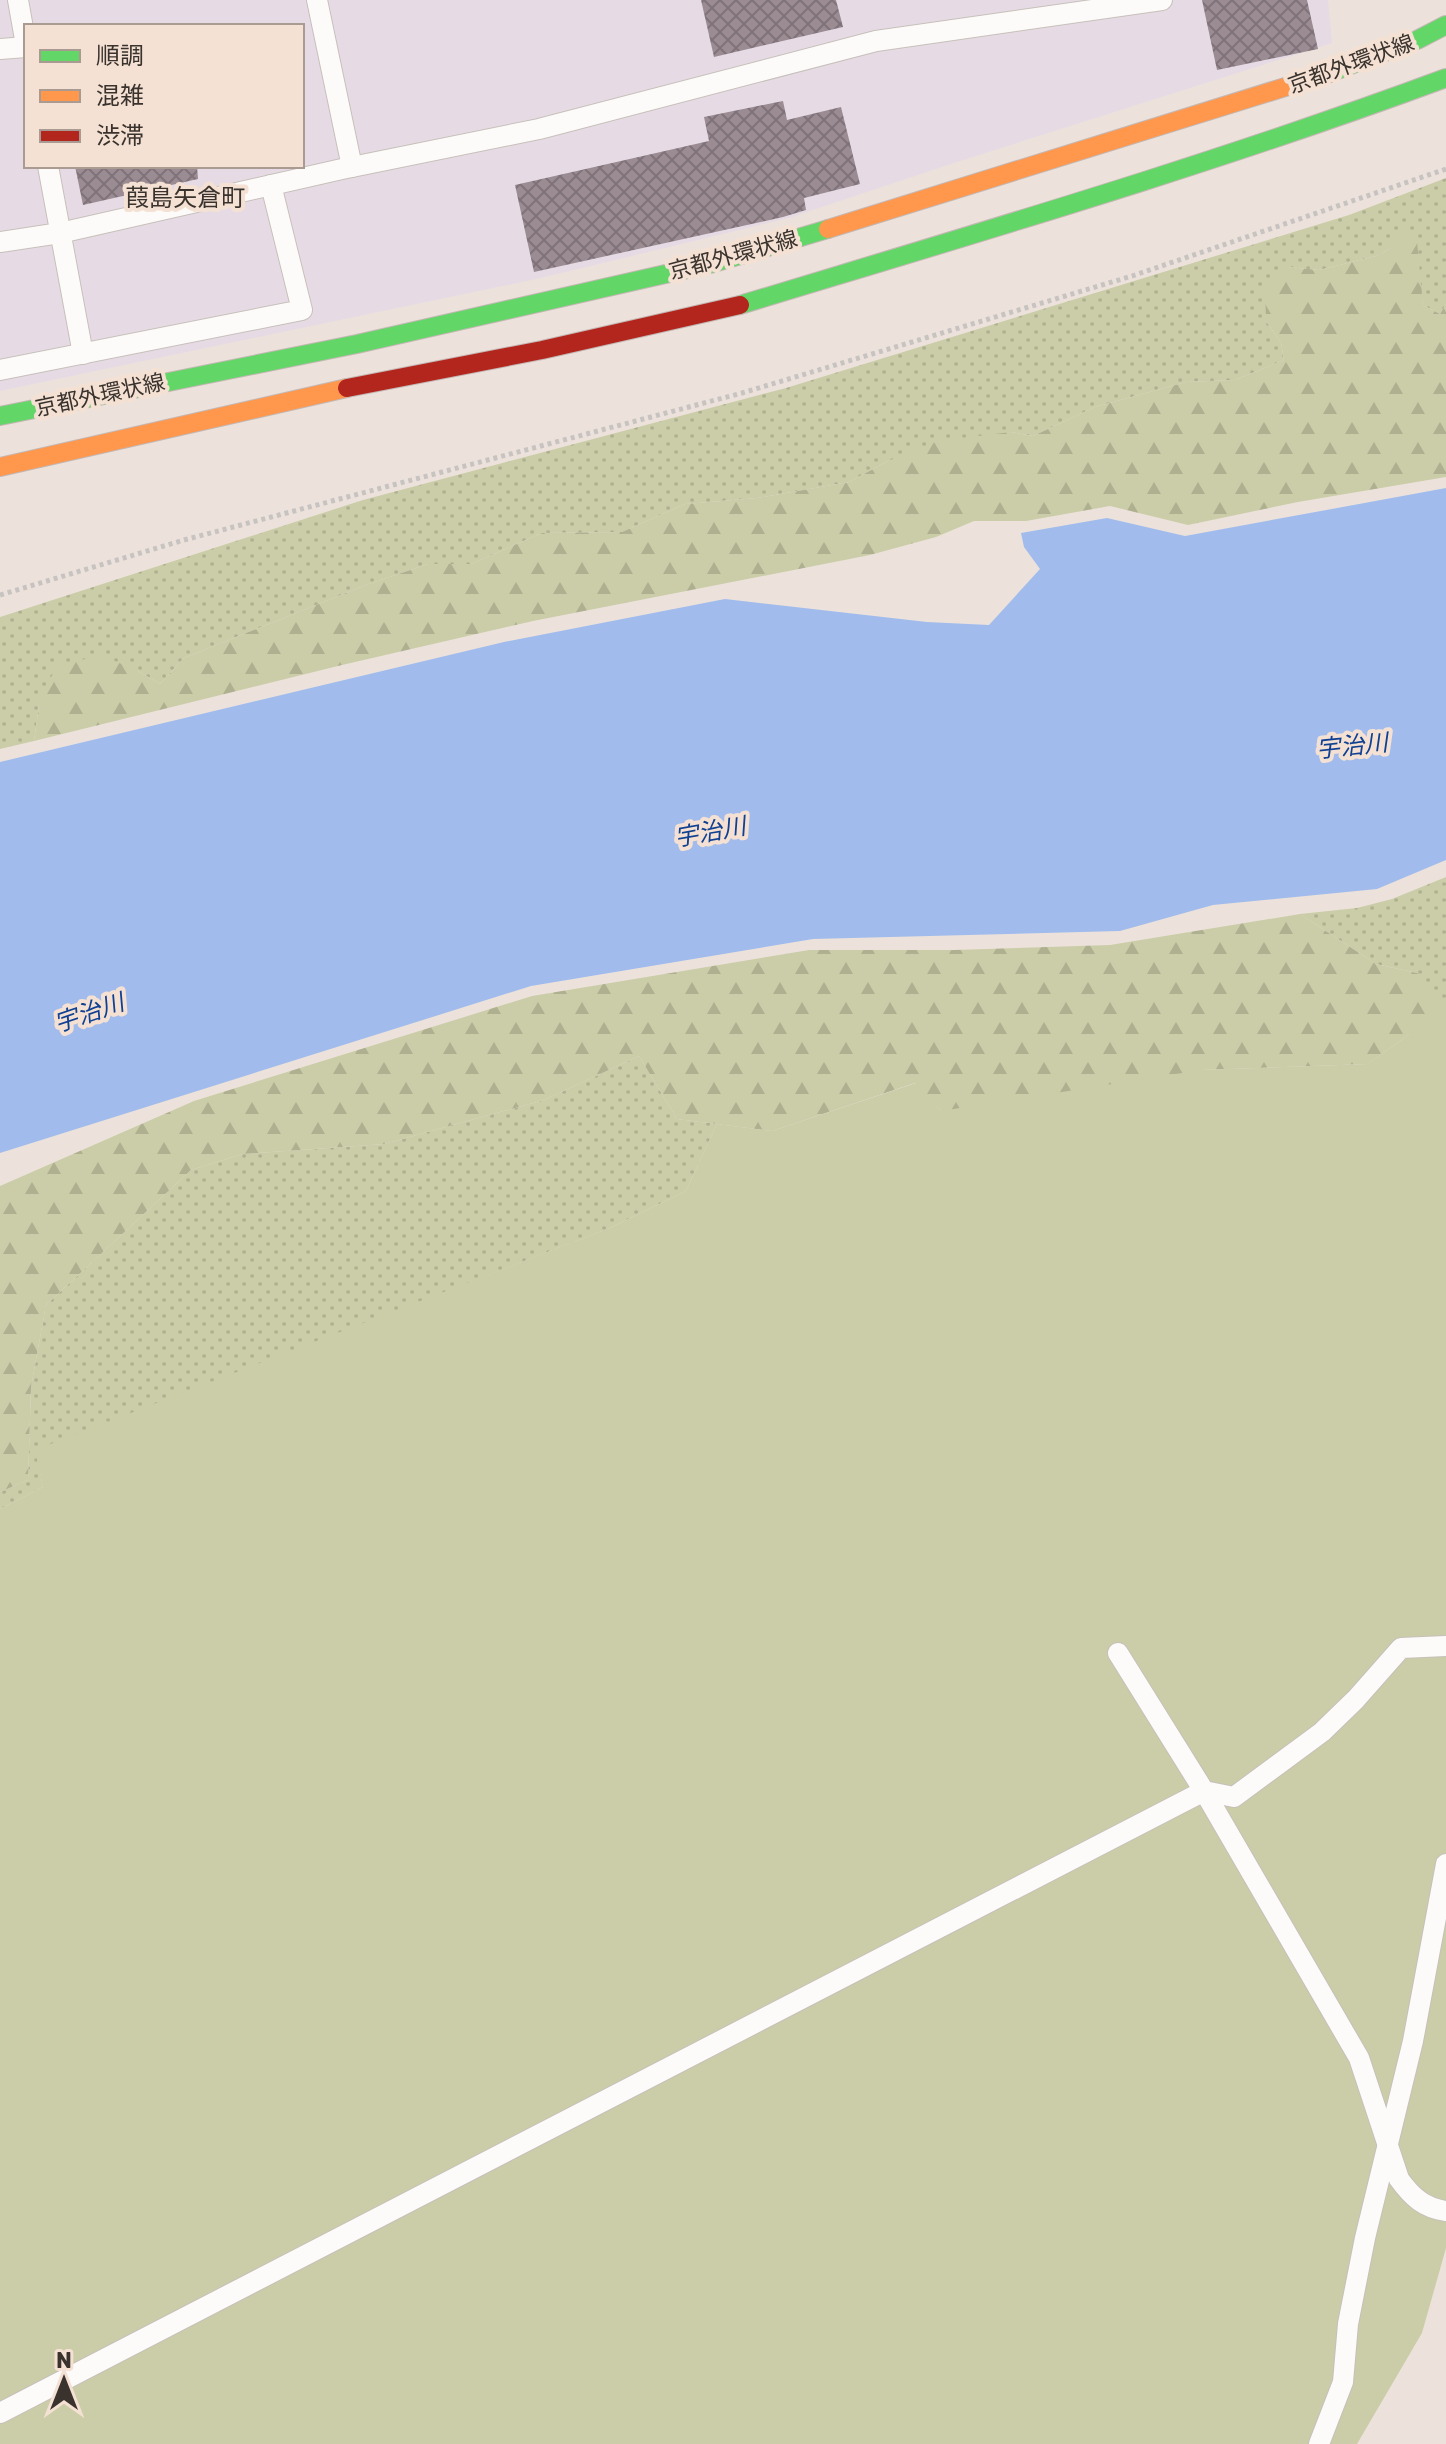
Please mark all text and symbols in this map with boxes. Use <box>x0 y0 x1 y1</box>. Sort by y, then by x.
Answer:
legend <box>24 24 304 168</box>
street label: 京都外環状線 <box>1284 29 1418 99</box>
text: 順調 <box>96 42 144 70</box>
text: 混雑 <box>96 82 144 110</box>
text: 渋滞 <box>96 122 144 150</box>
district label: 葭島矢倉町 <box>125 184 245 212</box>
street label: 京都外環状線 <box>666 225 800 285</box>
street label: 京都外環状線 <box>33 368 167 422</box>
water label: 宇治川 <box>1315 728 1392 764</box>
water label: 宇治川 <box>672 811 751 852</box>
water label: 宇治川 <box>50 987 130 1038</box>
north arrow <box>24 2340 104 2420</box>
text: N <box>56 2347 72 2374</box>

